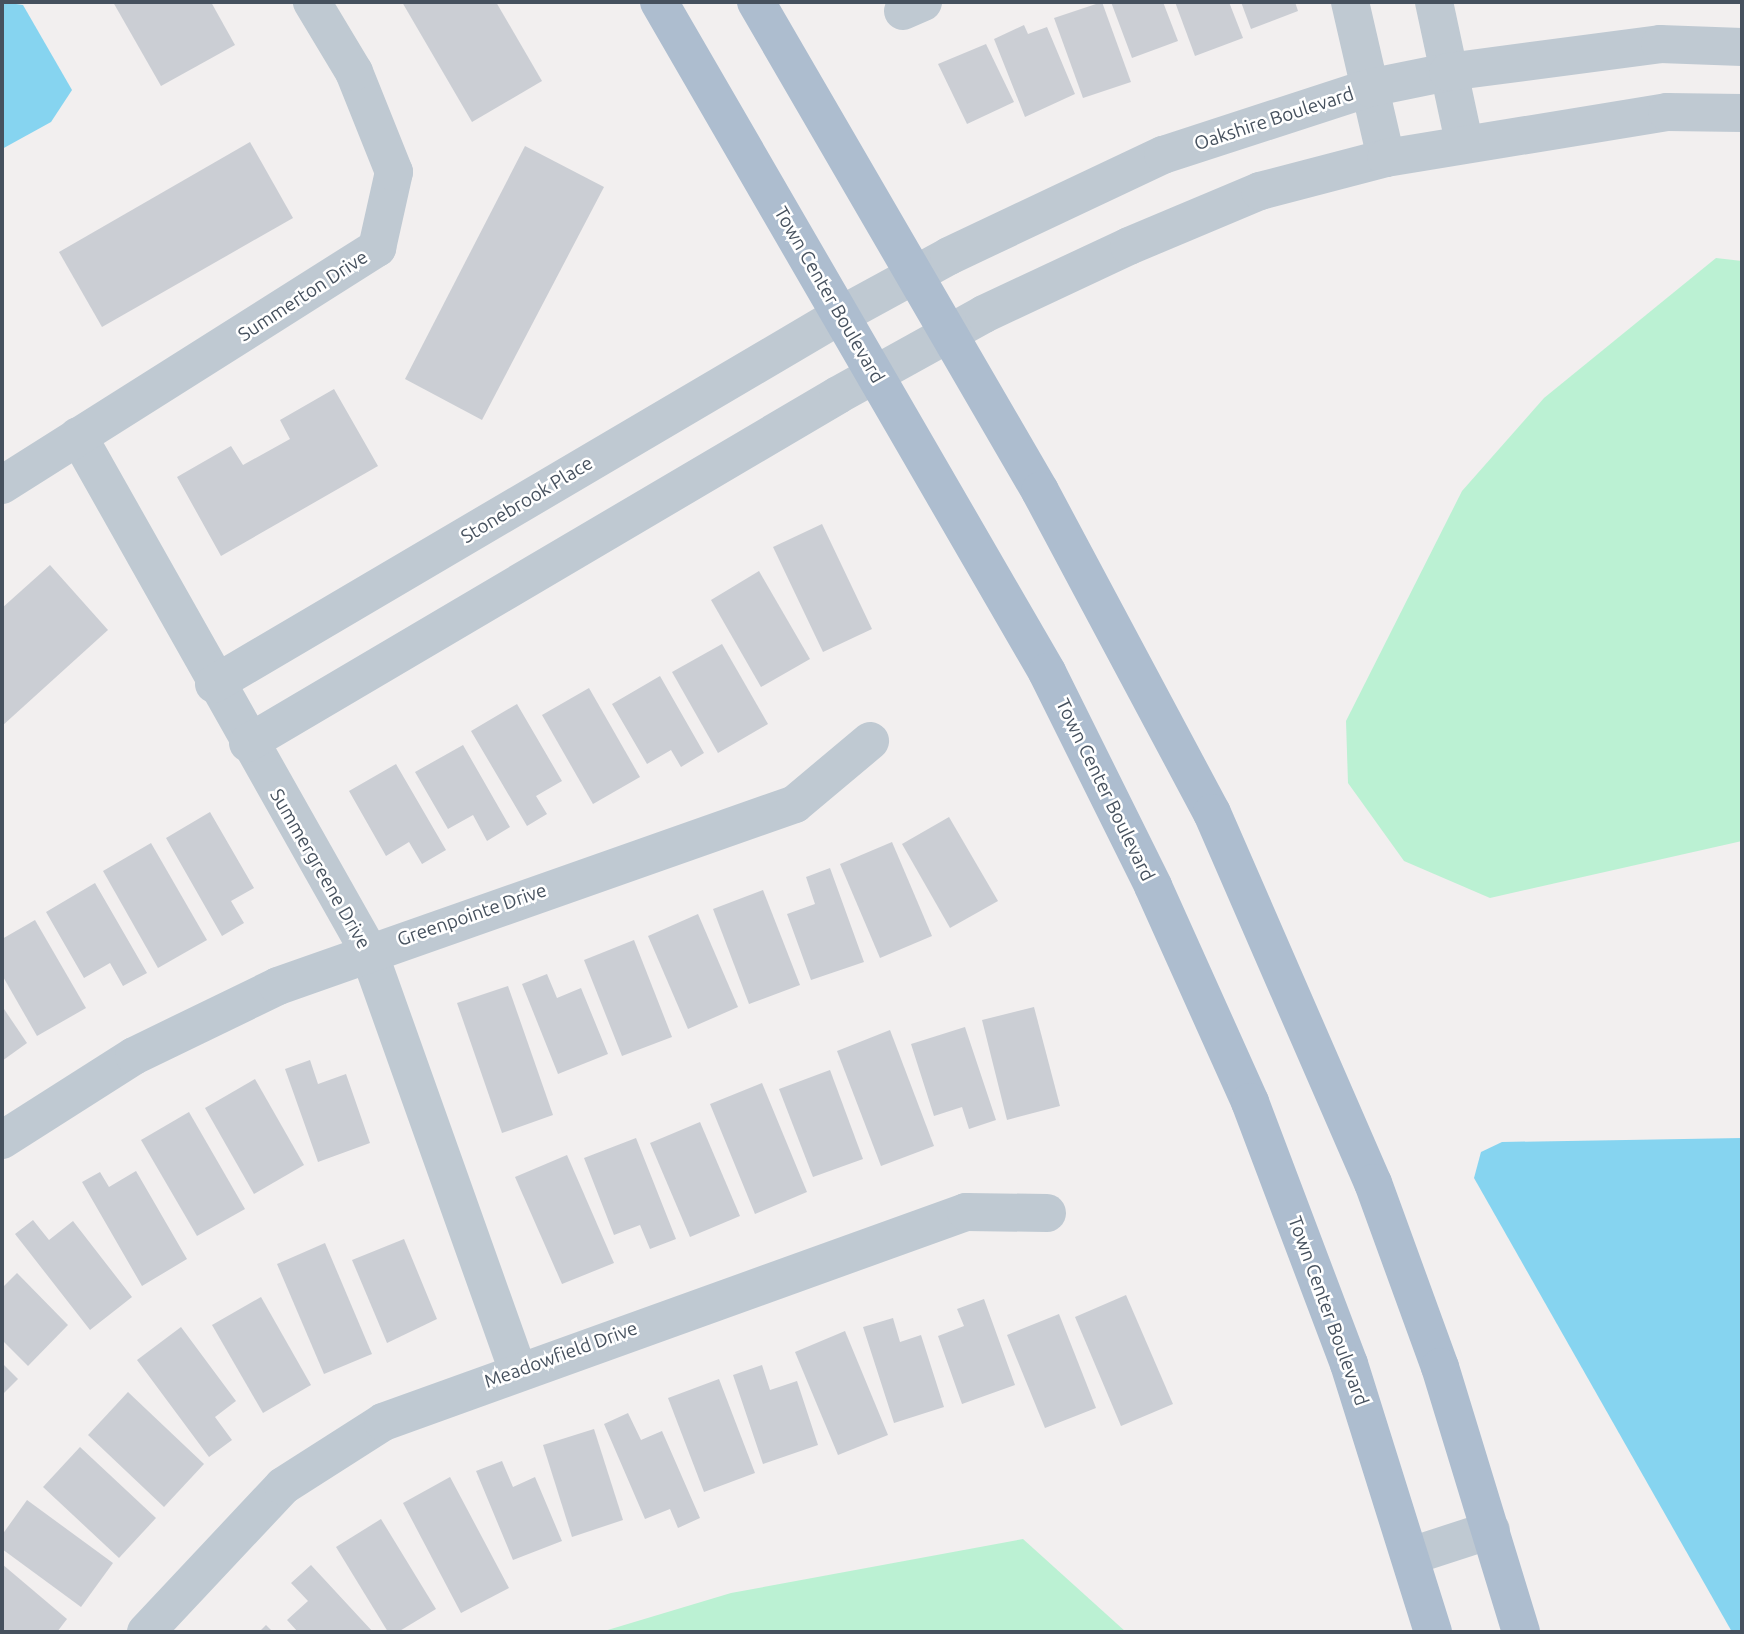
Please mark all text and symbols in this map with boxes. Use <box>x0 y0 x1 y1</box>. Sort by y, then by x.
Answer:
street label: Oakshire Boulevard <box>1191 82 1357 156</box>
street label: Town Center Boulevard <box>769 203 889 387</box>
street label: Summerton Drive <box>234 246 372 346</box>
street label: Stonebrook Place <box>457 452 597 548</box>
street label: Town Center Boulevard <box>1051 695 1159 885</box>
street label: Summergreene Drive <box>265 785 375 953</box>
street label: Greenpointe Drive <box>394 879 550 951</box>
street label: Town Center Boulevard <box>1283 1213 1373 1409</box>
street label: Meadowfield Drive <box>481 1317 641 1393</box>

